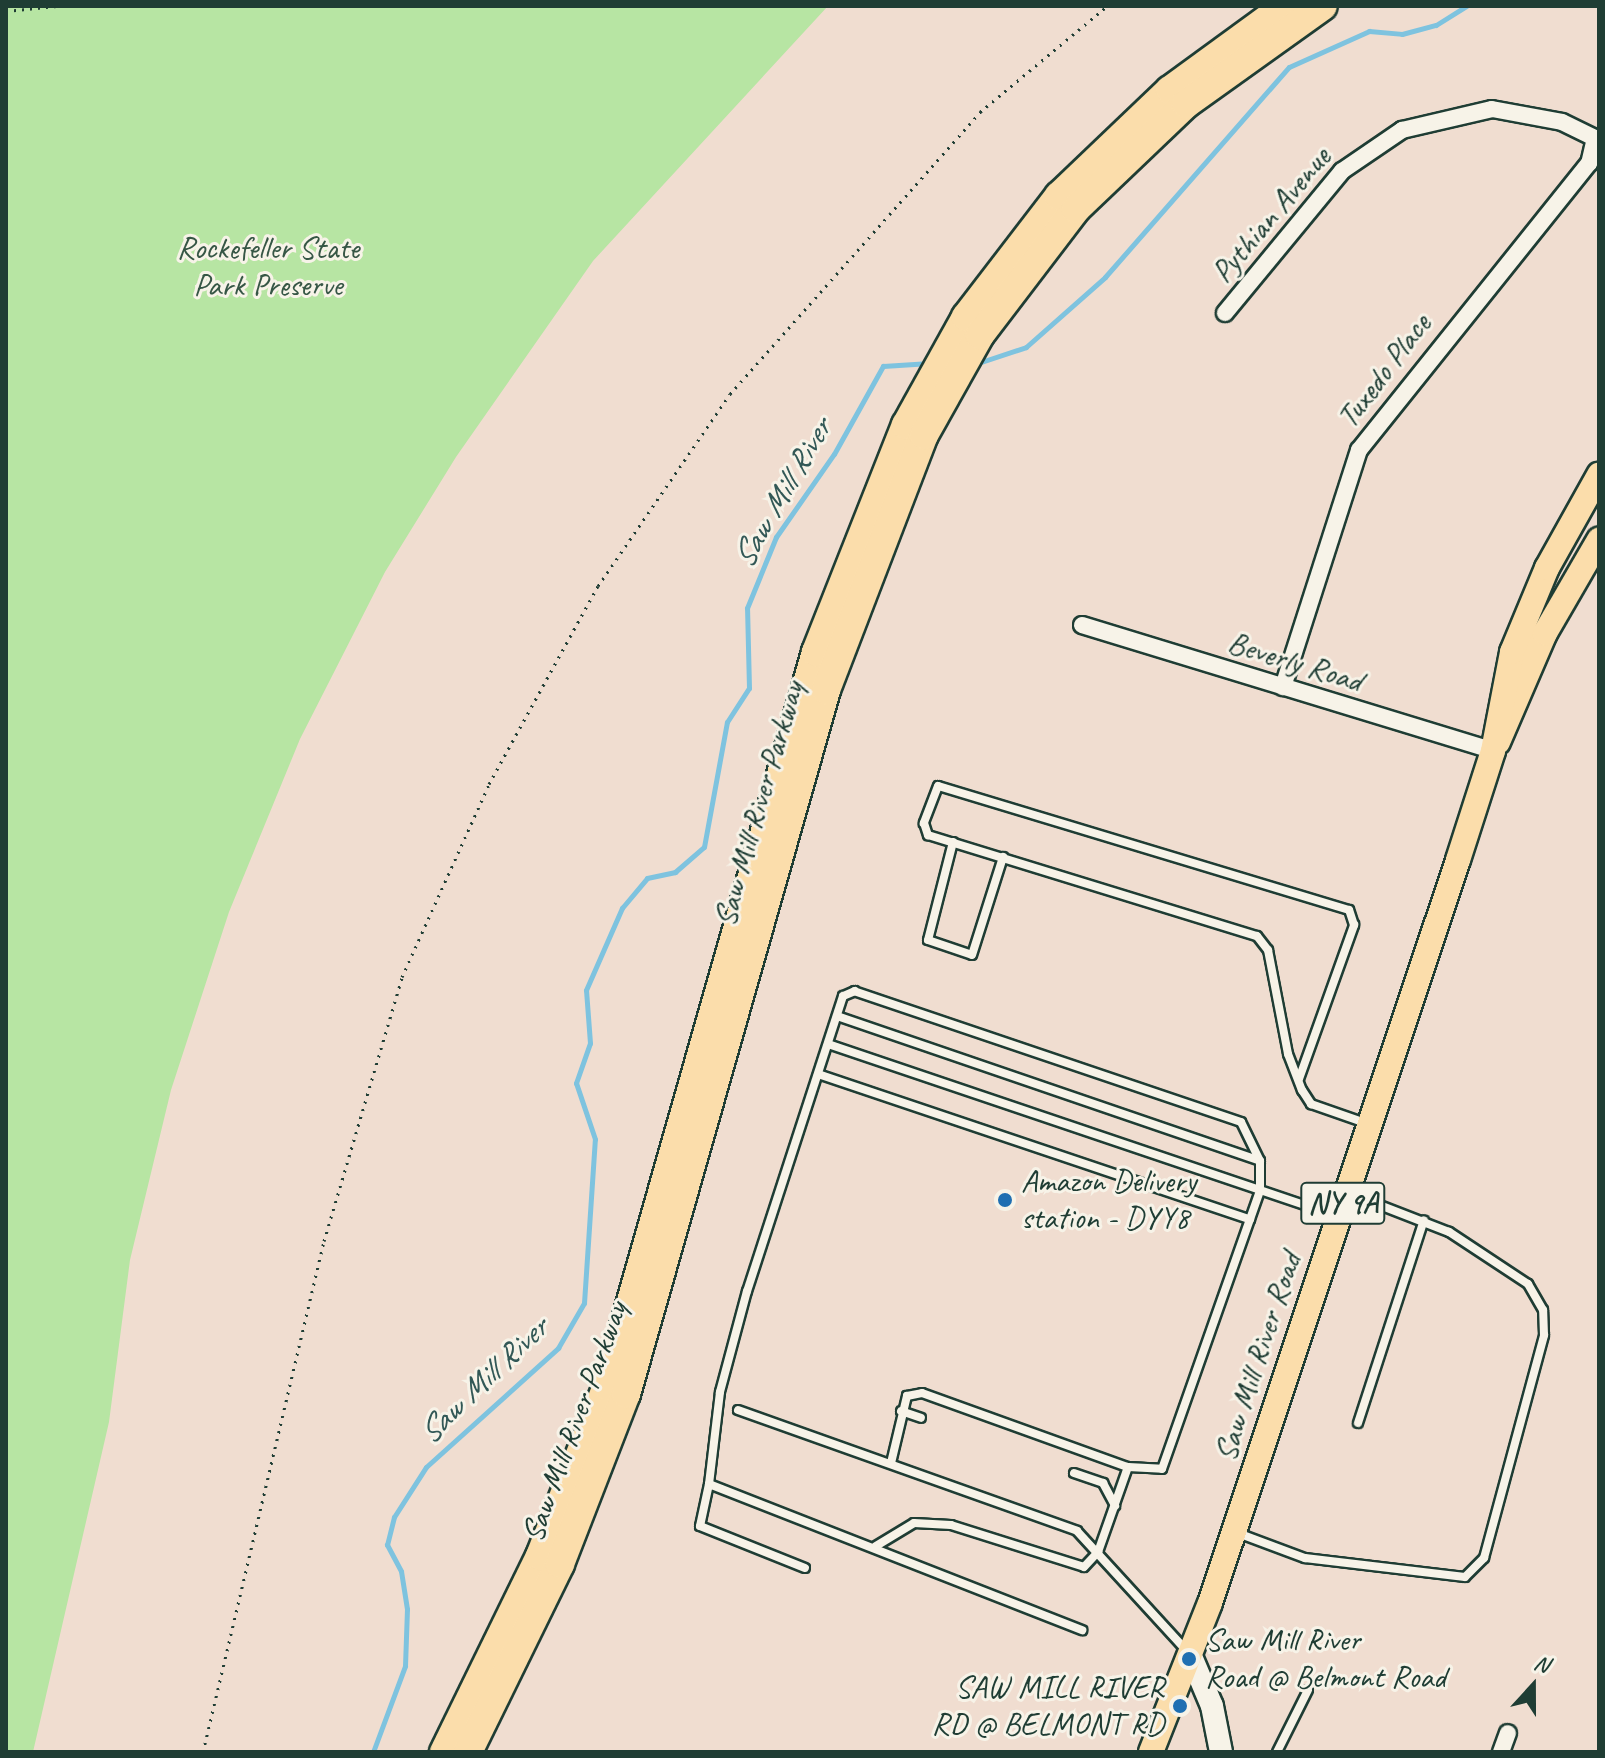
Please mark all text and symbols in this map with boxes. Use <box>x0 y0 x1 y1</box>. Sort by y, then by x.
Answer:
street label: Pythian Avenue <box>1203 139 1339 291</box>
park label: Rockefeller State Park Preserve <box>176 230 360 305</box>
street label: Tuxedo Place <box>1329 306 1439 436</box>
water label: Saw Mill River <box>722 411 840 575</box>
street label: Beverly Road <box>1224 624 1366 700</box>
street label: Saw Mill River Parkway <box>705 676 813 932</box>
place label: Amazon Delivery station - DYY8 <box>1021 1163 1197 1238</box>
road number: NY 9A <box>1299 1177 1387 1229</box>
marker: Amazon Delivery station - DYY8 <box>996 1191 1014 1209</box>
street label: Saw Mill River Road <box>1206 1247 1310 1467</box>
street label: Saw Mill River Parkway <box>513 1295 637 1549</box>
water label: Saw Mill River <box>408 1307 556 1453</box>
place label: Saw Mill River Road @ Belmont Road <box>1205 1622 1445 1697</box>
north arrow <box>1493 1646 1573 1726</box>
text: N <box>1530 1648 1553 1679</box>
marker: Saw Mill River Road @ Belmont Road <box>1180 1650 1198 1668</box>
place label: SAW MILL RIVER RD @ BELMONT RD <box>930 1669 1164 1744</box>
marker: SAW MILL RIVER RD @ BELMONT RD <box>1171 1697 1189 1715</box>

